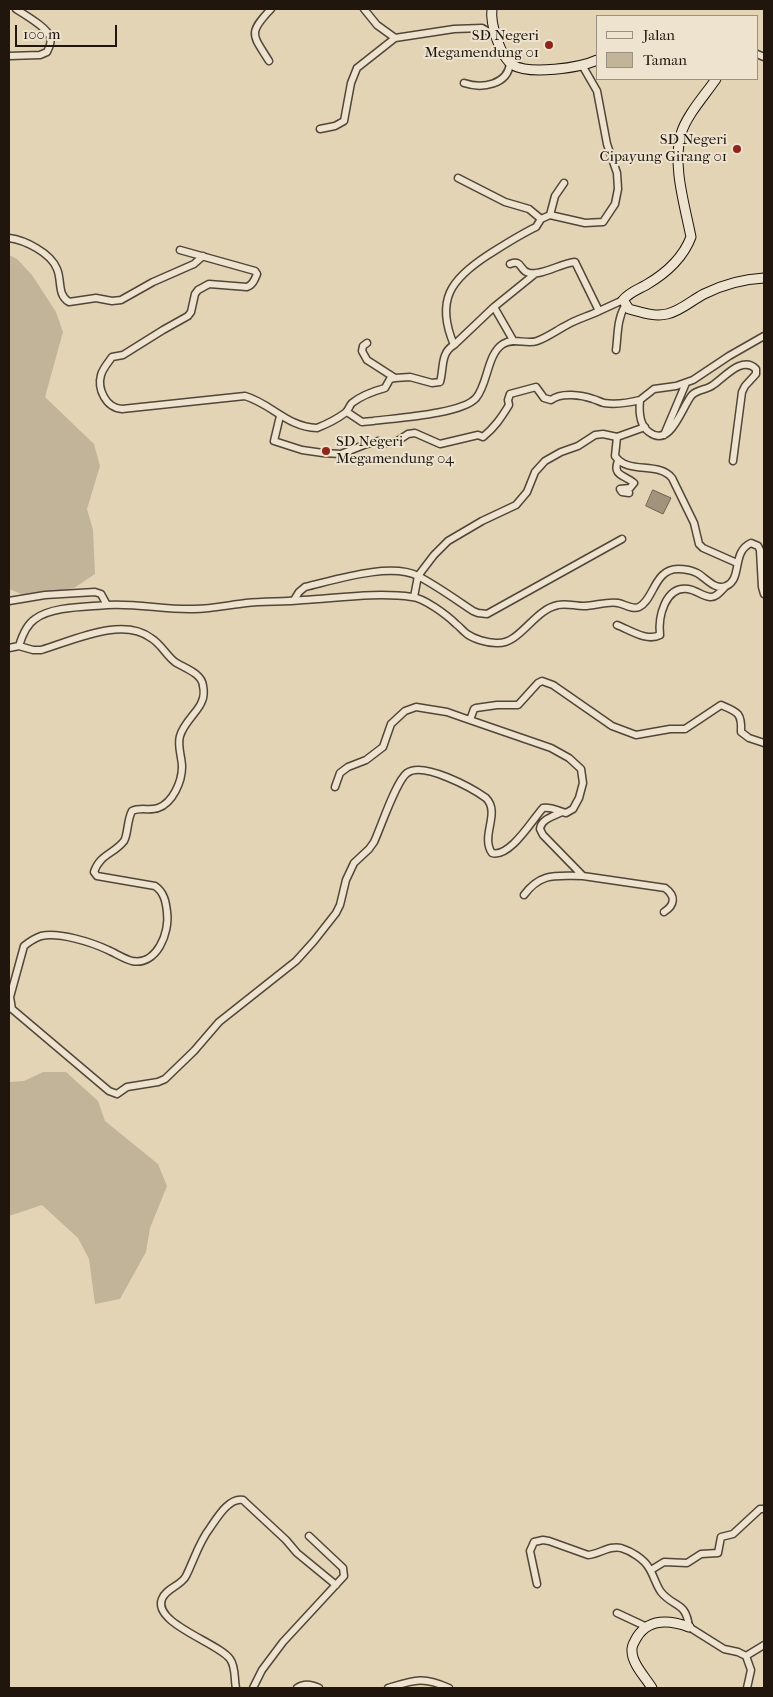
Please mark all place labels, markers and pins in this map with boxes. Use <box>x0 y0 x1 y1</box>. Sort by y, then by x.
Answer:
place label: SD Negeri Megamendung 01 <box>425 27 539 62</box>
marker: SD Negeri Megamendung 01 <box>543 39 555 51</box>
place label: SD Negeri Cipayung Girang 01 <box>599 131 727 166</box>
marker: SD Negeri Cipayung Girang 01 <box>731 143 743 155</box>
place label: SD Negeri Megamendung 04 <box>336 433 454 468</box>
marker: SD Negeri Megamendung 04 <box>320 445 332 457</box>

